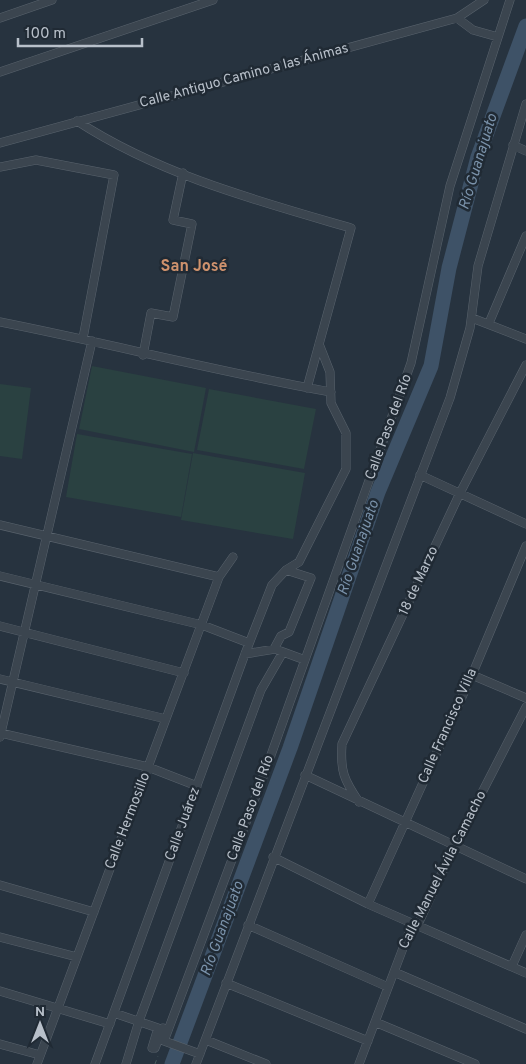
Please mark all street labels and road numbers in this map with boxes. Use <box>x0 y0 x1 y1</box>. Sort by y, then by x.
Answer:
street label: Calle Antiguo Camino a las Ánimas <box>137 39 350 112</box>
street label: Calle Paso del Río <box>362 372 416 482</box>
street label: 18 de Marzo <box>396 544 442 618</box>
street label: Calle Francisco Villa <box>415 666 481 786</box>
street label: Calle Paso del Río <box>224 753 278 863</box>
street label: Calle Hermosillo <box>102 770 154 872</box>
street label: Calle Juárez <box>162 785 204 863</box>
street label: Calle Manuel Ávila Camacho <box>395 787 490 952</box>

